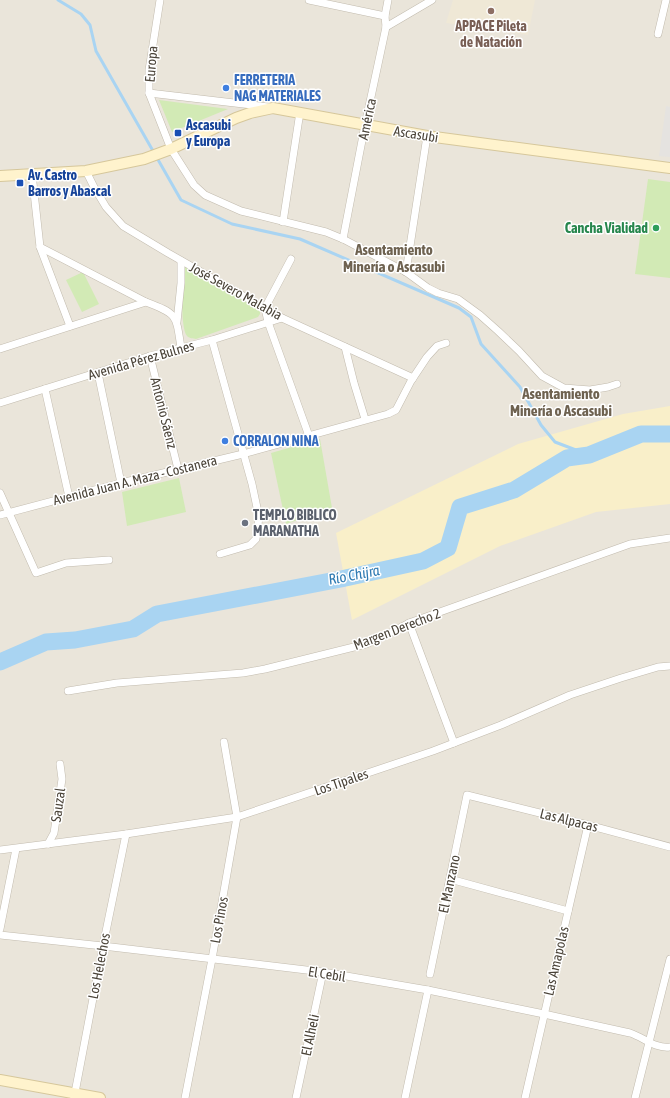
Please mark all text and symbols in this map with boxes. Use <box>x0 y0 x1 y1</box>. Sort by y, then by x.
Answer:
marker: APPACE Pileta de Natación <box>486 6 496 16</box>
place label: APPACE Pileta de Natación <box>454 18 527 50</box>
street label: Europa <box>141 45 161 83</box>
place label: FERRETERIA NAG MATERIALES <box>234 72 321 104</box>
marker: FERRETERIA NAG MATERIALES <box>221 83 231 93</box>
street label: América <box>355 97 379 141</box>
place label: Ascasubi y Europa <box>185 117 231 149</box>
street label: Ascasubi <box>392 123 440 145</box>
marker: Ascasubi y Europa <box>173 128 183 138</box>
place label: Av. Castro Barros y Abascal <box>27 167 111 199</box>
marker: Av. Castro Barros y Abascal <box>15 178 25 188</box>
place label: Cancha Vialidad <box>565 220 648 236</box>
marker: Cancha Vialidad <box>651 223 661 233</box>
district label: Asentamiento Minería o Ascasubi <box>343 241 445 275</box>
street label: José Severo Malabia <box>187 259 285 323</box>
street label: Avenida Pérez Bulnes <box>86 337 196 383</box>
street label: Antonio Sáenz <box>147 376 181 450</box>
district label: Asentamiento Minería o Ascasubi <box>510 385 612 419</box>
place label: CORRALON NINA <box>233 433 319 449</box>
marker: CORRALON NINA <box>220 436 230 446</box>
street label: Avenida Juan A. Maza - Costanera <box>51 452 219 508</box>
place label: TEMPLO BIBLICO MARANATHA <box>253 507 337 539</box>
marker: TEMPLO BIBLICO MARANATHA <box>240 518 250 528</box>
water label: Río Chijra <box>327 561 381 588</box>
street label: Margen Derecho 2 <box>351 605 443 653</box>
street label: Los Tipales <box>312 765 370 799</box>
street label: Sauzal <box>48 787 68 823</box>
street label: Las Alpacas <box>538 805 600 835</box>
street label: El Manzano <box>435 853 463 915</box>
street label: Los Pinos <box>207 895 231 945</box>
street label: Las Amapolas <box>540 925 572 997</box>
street label: Los Helechos <box>85 932 113 1000</box>
street label: El Cebil <box>307 963 347 985</box>
street label: El Alheli <box>298 1013 322 1057</box>

